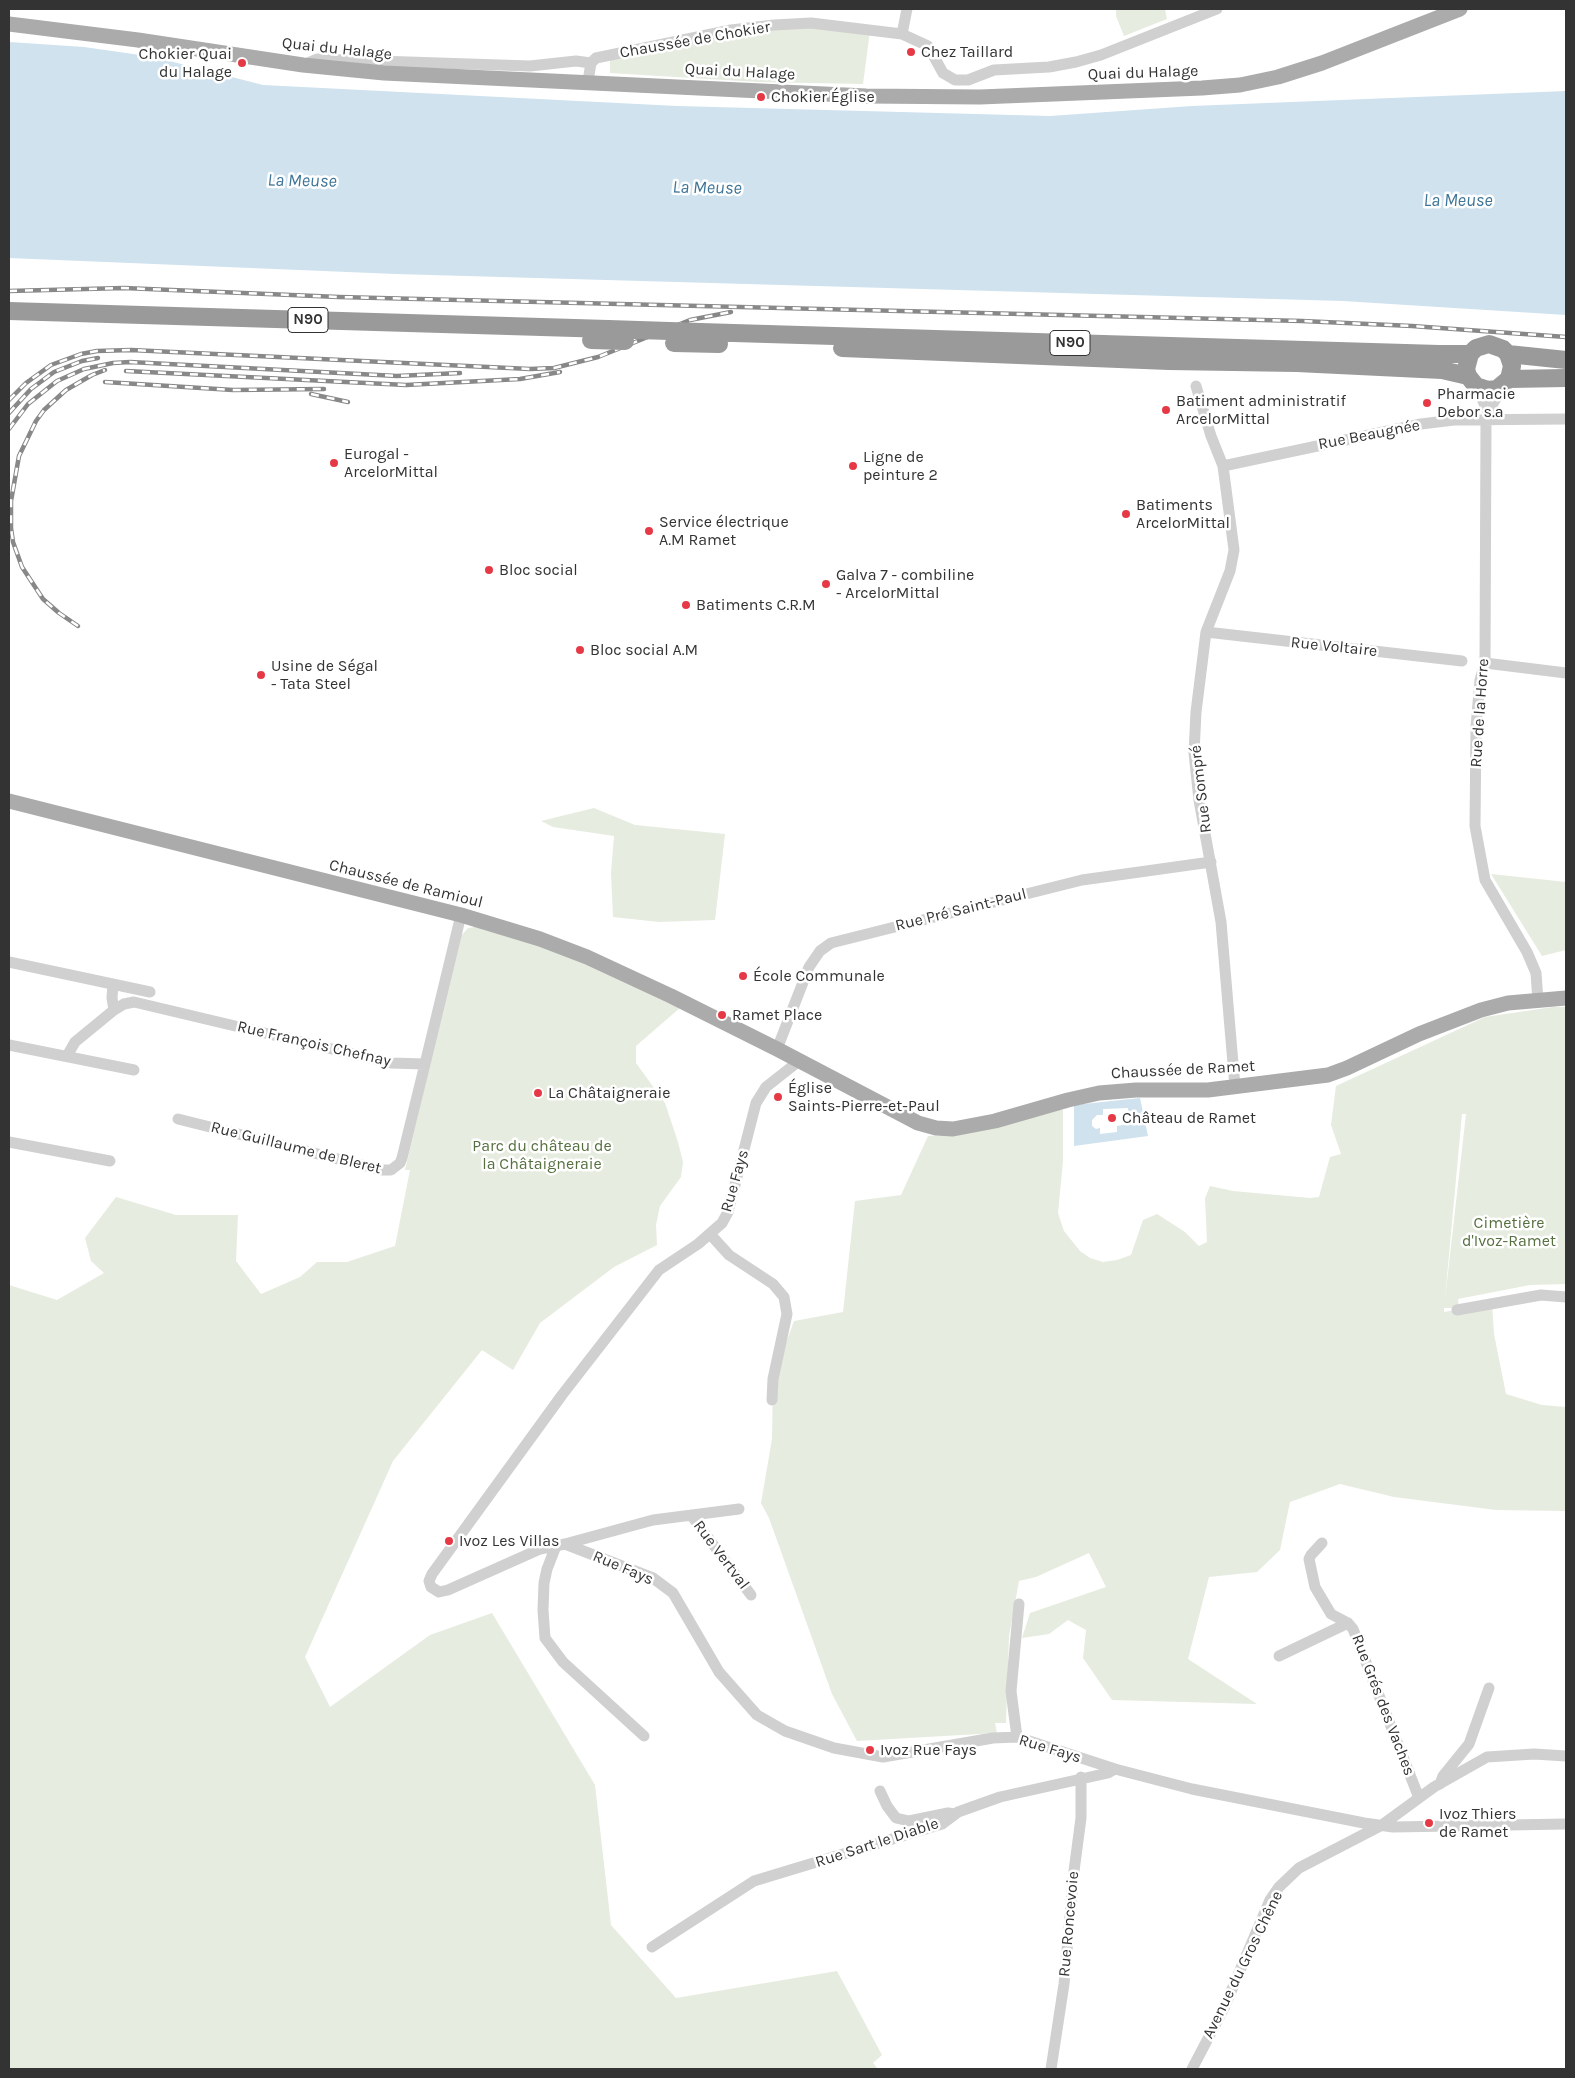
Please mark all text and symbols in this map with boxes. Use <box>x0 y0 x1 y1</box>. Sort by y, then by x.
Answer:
street label: Chaussée de Chokier <box>618 17 772 63</box>
street label: Quai du Halage <box>281 34 393 64</box>
place label: Chez Taillard <box>921 42 1013 62</box>
place label: Chokier Quai du Halage <box>139 44 232 82</box>
marker: Chez Taillard <box>905 46 917 58</box>
marker: Chokier Quai du Halage <box>236 57 248 69</box>
street label: Quai du Halage <box>684 60 796 84</box>
street label: Quai du Halage <box>1087 61 1199 85</box>
place label: Chokier Église <box>771 87 875 107</box>
marker: Chokier Église <box>755 91 767 103</box>
water label: La Meuse <box>267 170 337 192</box>
water label: La Meuse <box>672 177 742 199</box>
water label: La Meuse <box>1423 190 1493 212</box>
road number: N90 <box>288 308 328 332</box>
road number: N90 <box>1050 330 1090 356</box>
place label: Pharmacie Debor s.a <box>1437 384 1515 422</box>
place label: Batiment administratif ArcelorMittal <box>1176 391 1346 429</box>
marker: Pharmacie Debor s.a <box>1421 397 1433 409</box>
marker: Batiment administratif ArcelorMittal <box>1160 404 1172 416</box>
street label: Rue Beaugnée <box>1316 416 1422 454</box>
place label: Eurogal - ArcelorMittal <box>344 444 438 482</box>
place label: Ligne de peinture 2 <box>863 447 938 485</box>
marker: Eurogal - ArcelorMittal <box>328 457 340 469</box>
marker: Ligne de peinture 2 <box>847 460 859 472</box>
place label: Batiments ArcelorMittal <box>1136 495 1230 533</box>
marker: Batiments ArcelorMittal <box>1120 508 1132 520</box>
place label: Service électrique A.M Ramet <box>659 512 789 550</box>
marker: Service électrique A.M Ramet <box>643 525 655 537</box>
place label: Bloc social <box>499 560 578 580</box>
marker: Bloc social <box>483 564 495 576</box>
place label: Galva 7 - combiline - ArcelorMittal <box>836 565 974 603</box>
marker: Galva 7 - combiline - ArcelorMittal <box>820 578 832 590</box>
place label: Batiments C.R.M <box>696 595 815 615</box>
marker: Batiments C.R.M <box>680 599 692 611</box>
street label: Rue Voltaire <box>1290 633 1378 661</box>
place label: Bloc social A.M <box>590 640 698 660</box>
marker: Bloc social A.M <box>574 644 586 656</box>
place label: Usine de Ségal - Tata Steel <box>271 656 378 694</box>
street label: Rue de la Horre <box>1467 658 1493 768</box>
marker: Usine de Ségal - Tata Steel <box>255 669 267 681</box>
street label: Rue Sompré <box>1186 744 1216 834</box>
street label: Chaussée de Ramioul <box>327 856 485 912</box>
street label: Rue Pré Saint-Paul <box>893 884 1029 936</box>
place label: École Communale <box>753 966 885 986</box>
marker: École Communale <box>737 970 749 982</box>
place label: Ramet Place <box>732 1005 822 1025</box>
marker: Ramet Place <box>716 1009 728 1021</box>
street label: Rue François Chefnay <box>235 1017 393 1071</box>
street label: Chaussée de Ramet <box>1110 1057 1256 1083</box>
place label: Église Saints-Pierre-et-Paul <box>788 1078 940 1116</box>
place label: La Châtaigneraie <box>548 1083 670 1103</box>
marker: La Châtaigneraie <box>532 1087 544 1099</box>
marker: Église Saints-Pierre-et-Paul <box>772 1091 784 1103</box>
place label: Château de Ramet <box>1122 1108 1256 1128</box>
marker: Château de Ramet <box>1106 1112 1118 1124</box>
street label: Rue Guillaume de Bleret <box>209 1118 383 1178</box>
park label: Parc du château de la Châtaigneraie <box>472 1136 612 1174</box>
street label: Rue Fays <box>717 1148 753 1214</box>
park label: Cimetière d'Ivoz-Ramet <box>1462 1213 1556 1251</box>
street label: Rue Vertval <box>689 1517 753 1593</box>
place label: Ivoz Les Villas <box>459 1531 560 1551</box>
marker: Ivoz Les Villas <box>443 1535 455 1547</box>
street label: Rue Fays <box>590 1547 656 1589</box>
street label: Rue Grés des Vaches <box>1347 1632 1419 1778</box>
street label: Rue Fays <box>1017 1730 1083 1768</box>
place label: Ivoz Rue Fays <box>880 1740 977 1760</box>
marker: Ivoz Rue Fays <box>864 1744 876 1756</box>
place label: Ivoz Thiers de Ramet <box>1439 1804 1516 1842</box>
street label: Rue Sart le Diable <box>813 1814 941 1872</box>
marker: Ivoz Thiers de Ramet <box>1423 1817 1435 1829</box>
street label: Rue Roncevoie <box>1055 1870 1083 1978</box>
street label: Avenue du Gros Chêne <box>1199 1888 1287 2042</box>

